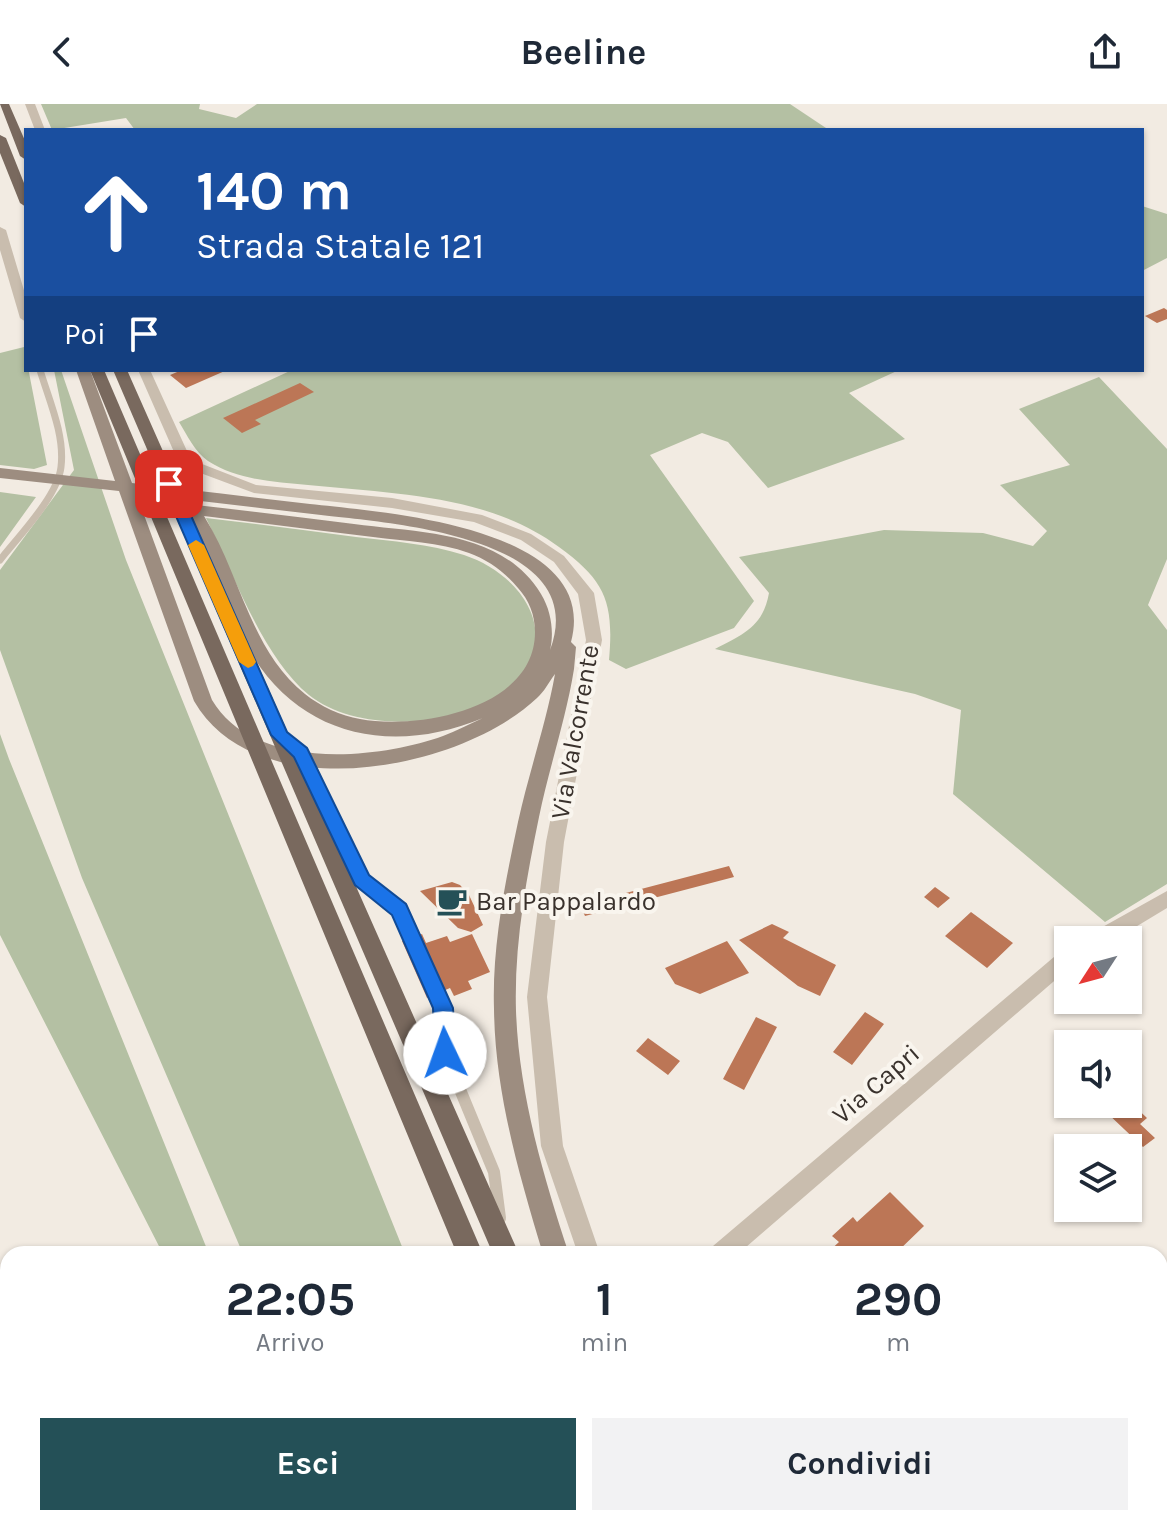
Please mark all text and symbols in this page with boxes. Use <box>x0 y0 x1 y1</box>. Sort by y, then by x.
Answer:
icon: back <box>40 30 84 74</box>
icon: share <box>1083 30 1127 74</box>
text: Beeline <box>521 31 646 73</box>
text: 140 m <box>196 158 352 223</box>
icon: ahead <box>64 160 168 264</box>
text: Strada Statale 121 <box>196 225 484 267</box>
icon: arrive <box>122 312 166 356</box>
text: Poi <box>64 316 106 352</box>
pin <box>135 450 203 518</box>
icon: arrive <box>147 462 191 506</box>
street label: Via Valcorrente <box>544 642 606 822</box>
cafe icon: Bar Pappalardo <box>435 884 469 918</box>
place label: Bar Pappalardo <box>476 886 656 917</box>
north arrow <box>1054 926 1142 1014</box>
map controls <box>1054 926 1142 1222</box>
position arrow <box>403 1011 487 1095</box>
button: sound <box>1054 1030 1142 1118</box>
street label: Via Capri <box>826 1038 926 1130</box>
button: layers <box>1054 1134 1142 1222</box>
text: 22:05 <box>226 1271 355 1327</box>
text: 1 <box>596 1271 613 1327</box>
text: 290 <box>854 1271 942 1327</box>
text: Arrivo <box>256 1327 325 1358</box>
text: min <box>580 1327 628 1358</box>
text: m <box>886 1327 910 1358</box>
button: Esci <box>40 1418 576 1510</box>
button: Condividi <box>592 1418 1128 1510</box>

